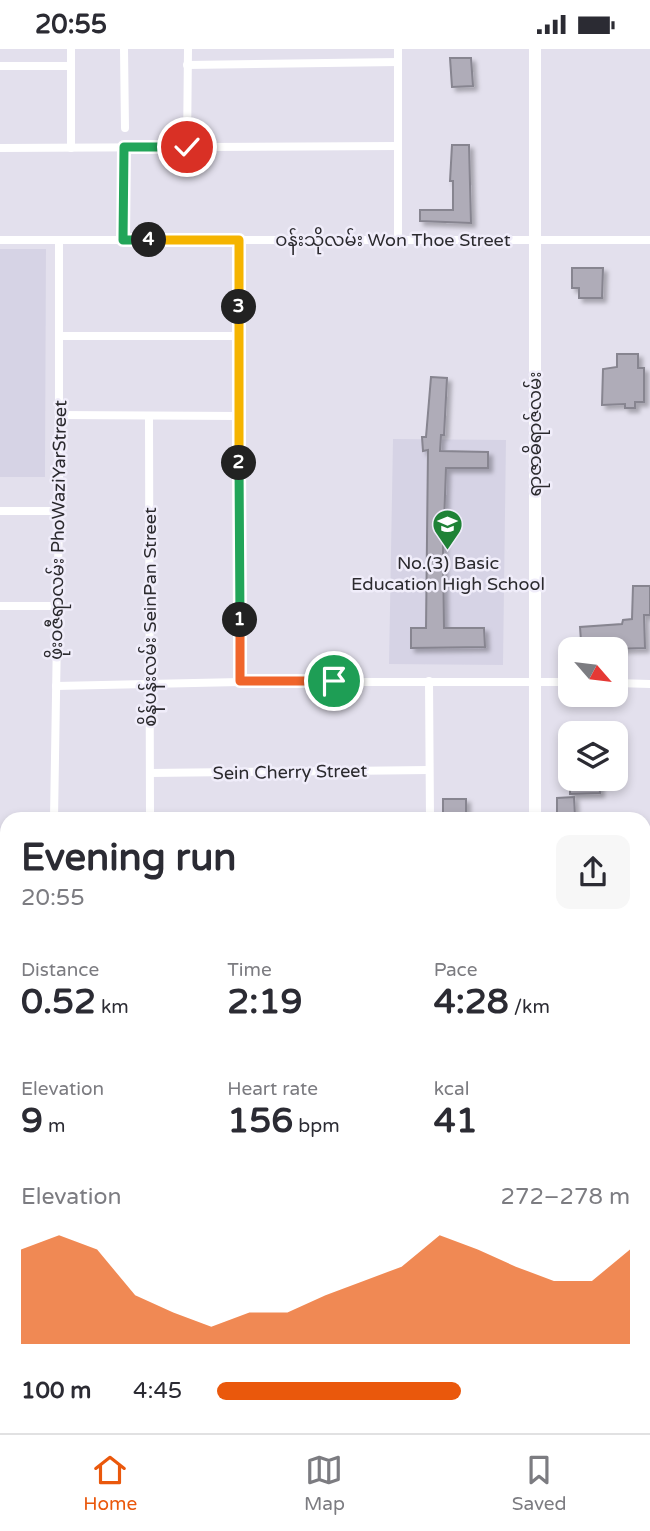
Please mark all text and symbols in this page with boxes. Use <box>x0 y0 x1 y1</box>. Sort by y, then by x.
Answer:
text: 20:55 <box>35 9 107 40</box>
pin <box>157 117 217 177</box>
icon: check <box>168 128 206 166</box>
pin: 4 <box>132 223 166 257</box>
street label: ဝန်းသိုလမ်း Won Thoe Street <box>275 226 511 255</box>
text: 4 <box>143 228 154 250</box>
pin: 3 <box>222 289 256 325</box>
text: 3 <box>233 295 244 317</box>
street label: ရာဇာဓိရာဇ်လမ်း <box>521 372 550 496</box>
street label: ဖိုးဝဇီရာလမ်း PhoWaziYarStreet <box>42 400 75 660</box>
pin: 2 <box>222 445 256 481</box>
text: 2 <box>233 451 244 473</box>
street label: စိန်ပန်းလမ်း SeinPan Street <box>136 507 165 727</box>
school or university icon: No.(3) Basic Education High School <box>431 508 465 552</box>
place label: No.(3) Basic Education High School <box>351 552 545 595</box>
pin: 1 <box>222 603 258 637</box>
text: 1 <box>234 608 245 630</box>
north arrow <box>558 637 628 707</box>
map controls <box>558 637 628 791</box>
pin <box>304 651 364 711</box>
icon: arrive <box>315 662 353 700</box>
button: layers <box>558 721 628 791</box>
street label: Sein Cherry Street <box>212 760 368 784</box>
text: Evening run <box>21 835 236 881</box>
button: share <box>556 835 630 909</box>
text: 20:55 <box>21 884 85 912</box>
text: Distance <box>21 959 99 981</box>
text: Time <box>227 959 272 981</box>
text: Pace <box>434 959 477 981</box>
text: 0.52 <box>21 981 96 1023</box>
text: 2:19 <box>227 981 302 1023</box>
text: 4:28 <box>434 981 509 1023</box>
text: km <box>96 996 129 1018</box>
text: /km <box>509 996 550 1018</box>
text: Elevation <box>21 1078 104 1100</box>
text: Heart rate <box>227 1078 318 1100</box>
text: kcal <box>434 1078 469 1100</box>
text: 9 <box>21 1100 43 1142</box>
text: 156 <box>227 1100 293 1142</box>
text: 41 <box>434 1100 478 1142</box>
text: m <box>43 1115 65 1137</box>
text: bpm <box>293 1115 340 1137</box>
text: Elevation <box>21 1183 122 1211</box>
text: 272–278 m <box>501 1183 630 1211</box>
text: 100 m <box>21 1377 91 1405</box>
text: 4:45 <box>133 1377 182 1405</box>
tab: Home <box>83 1451 137 1515</box>
tab: Map <box>304 1451 345 1515</box>
tab: Saved <box>512 1451 567 1515</box>

